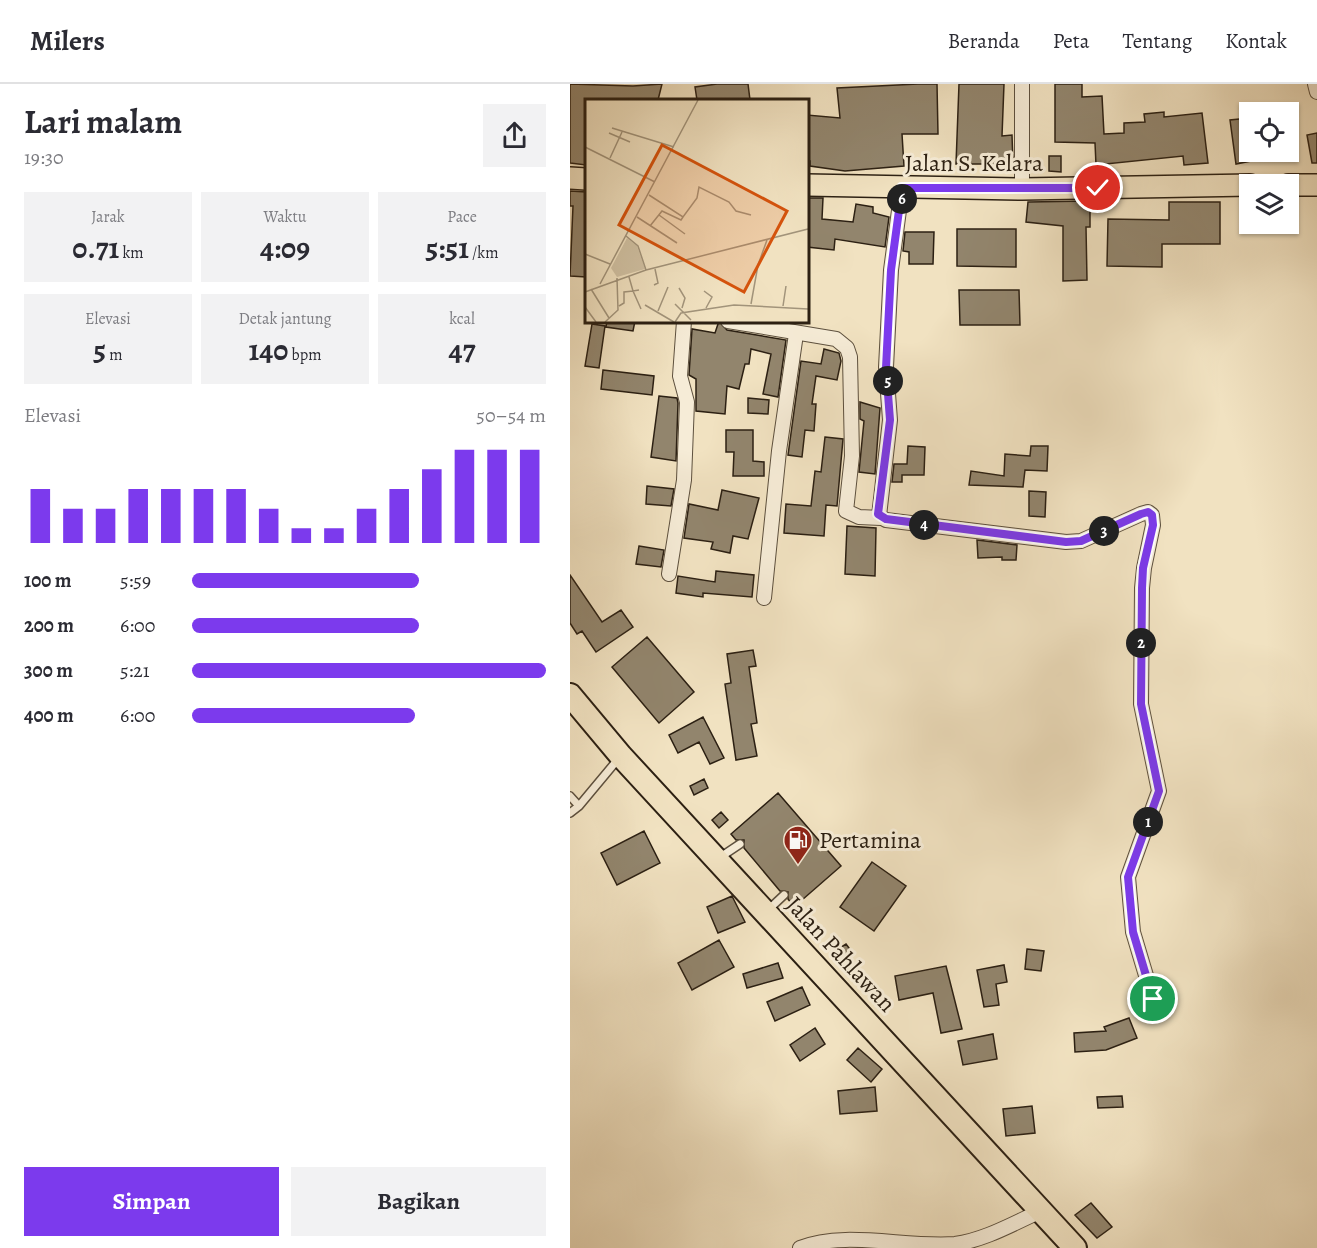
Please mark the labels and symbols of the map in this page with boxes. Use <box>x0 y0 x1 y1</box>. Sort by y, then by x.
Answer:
inset map <box>585 99 808 322</box>
street label: Jalan S. Kelara <box>905 147 1044 179</box>
pin <box>1072 162 1123 213</box>
pin: 6 <box>887 184 917 214</box>
pin: 5 <box>873 366 903 396</box>
pin: 4 <box>909 510 939 540</box>
pin: 3 <box>1089 516 1119 546</box>
pin: 2 <box>1126 628 1156 658</box>
pin: 1 <box>1133 807 1163 837</box>
fuel station icon: Pertamina <box>782 824 814 866</box>
place label: Pertamina <box>819 824 922 856</box>
street label: Jalan Pahlawan <box>779 889 903 1019</box>
pin <box>1127 973 1178 1024</box>

